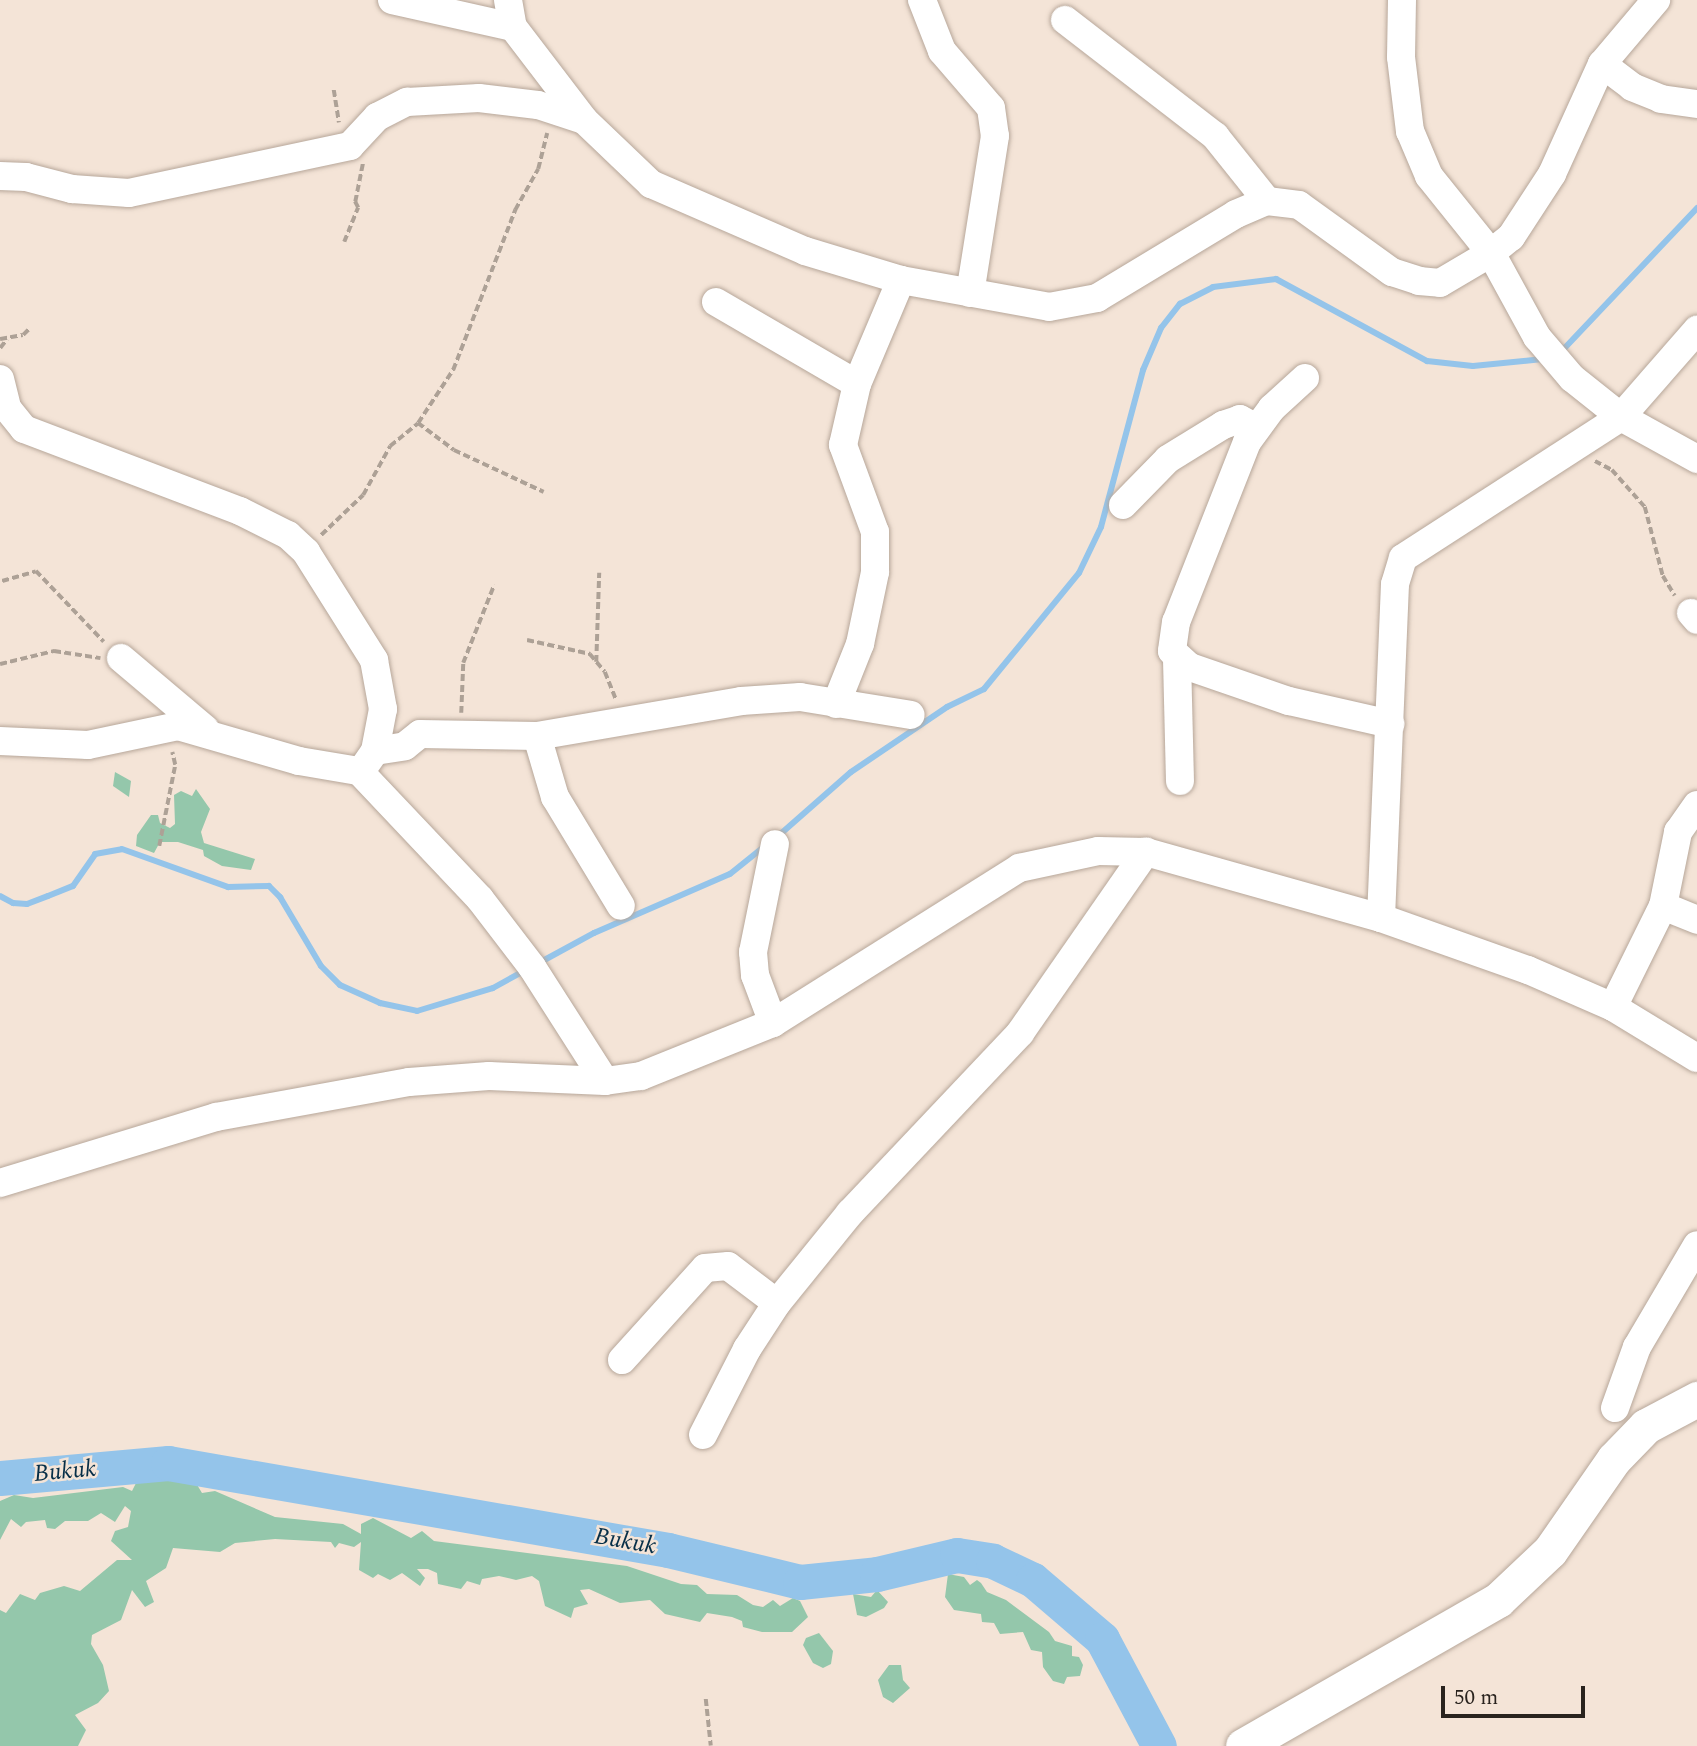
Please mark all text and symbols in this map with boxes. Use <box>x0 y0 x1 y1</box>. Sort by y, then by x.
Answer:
water label: Bukuk <box>33 1455 97 1489</box>
water label: Bukuk <box>592 1522 658 1562</box>
scale bar <box>1445 1672 1588 1716</box>
text: 50 m <box>1454 1682 1498 1714</box>

